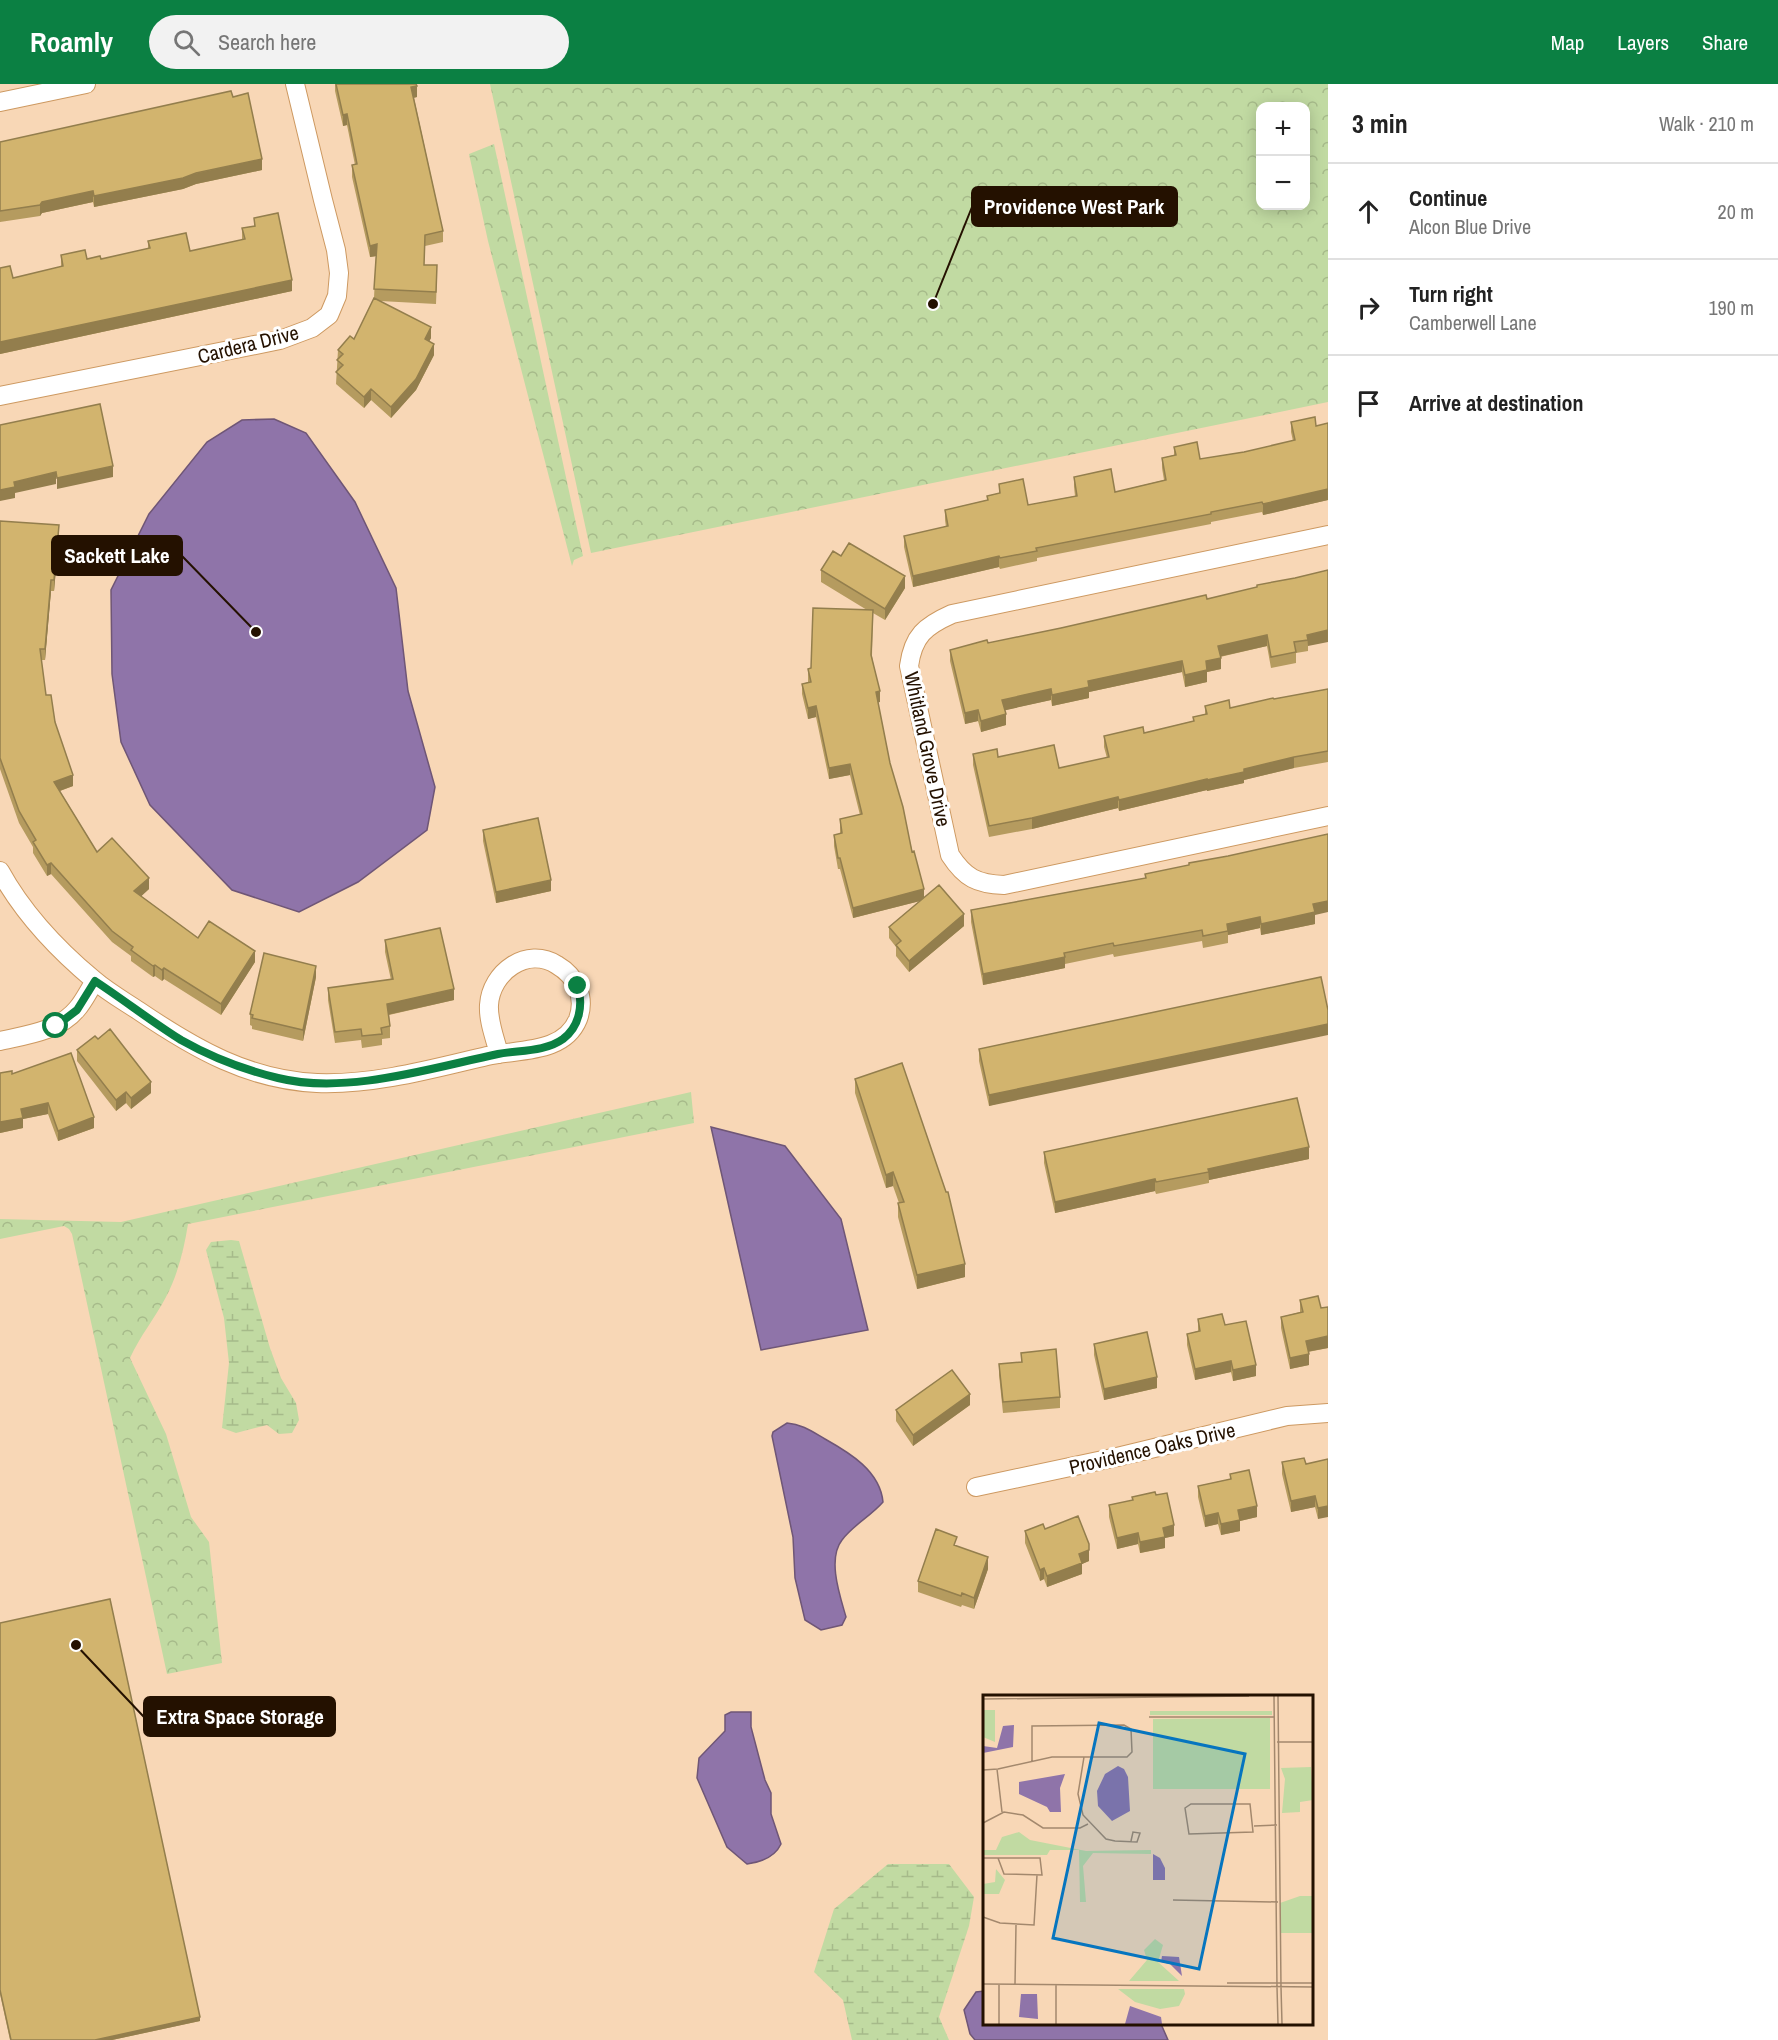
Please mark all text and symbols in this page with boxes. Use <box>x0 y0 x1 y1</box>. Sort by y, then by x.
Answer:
search box <box>149 15 569 69</box>
text: Roamly <box>30 23 113 61</box>
icon: search <box>170 26 203 59</box>
text: Search here <box>218 27 316 57</box>
text: Map <box>1551 28 1584 57</box>
text: Layers <box>1617 28 1669 57</box>
text: Share <box>1702 28 1748 57</box>
map controls <box>1256 102 1310 210</box>
button: + <box>1256 102 1310 156</box>
text: 3 min <box>1352 106 1408 141</box>
text: Walk · 210 m <box>1659 110 1754 137</box>
button: − <box>1256 156 1310 210</box>
text: Continue <box>1409 183 1487 213</box>
callout: Providence West Park <box>972 187 1177 226</box>
text: Providence West Park <box>984 192 1165 221</box>
icon: ahead <box>1352 195 1385 228</box>
text: 20 m <box>1718 198 1754 225</box>
text: Alcon Blue Drive <box>1409 213 1531 240</box>
text: Turn right <box>1409 279 1493 309</box>
icon: right <box>1352 291 1385 324</box>
text: 190 m <box>1708 294 1754 321</box>
text: Camberwell Lane <box>1409 309 1537 336</box>
street label: Cardera Drive <box>195 318 301 370</box>
icon: arrive <box>1352 387 1385 420</box>
text: Arrive at destination <box>1409 388 1583 418</box>
callout: Sackett Lake <box>52 536 182 575</box>
text: Sackett Lake <box>64 541 170 570</box>
street label: Whitland Grove Drive <box>898 669 958 829</box>
route end <box>564 972 590 998</box>
route start <box>42 1012 68 1038</box>
street label: Providence Oaks Drive <box>1066 1416 1238 1480</box>
inset map <box>983 1695 1313 2025</box>
callout: Extra Space Storage <box>144 1697 335 1736</box>
text: Extra Space Storage <box>156 1702 324 1731</box>

